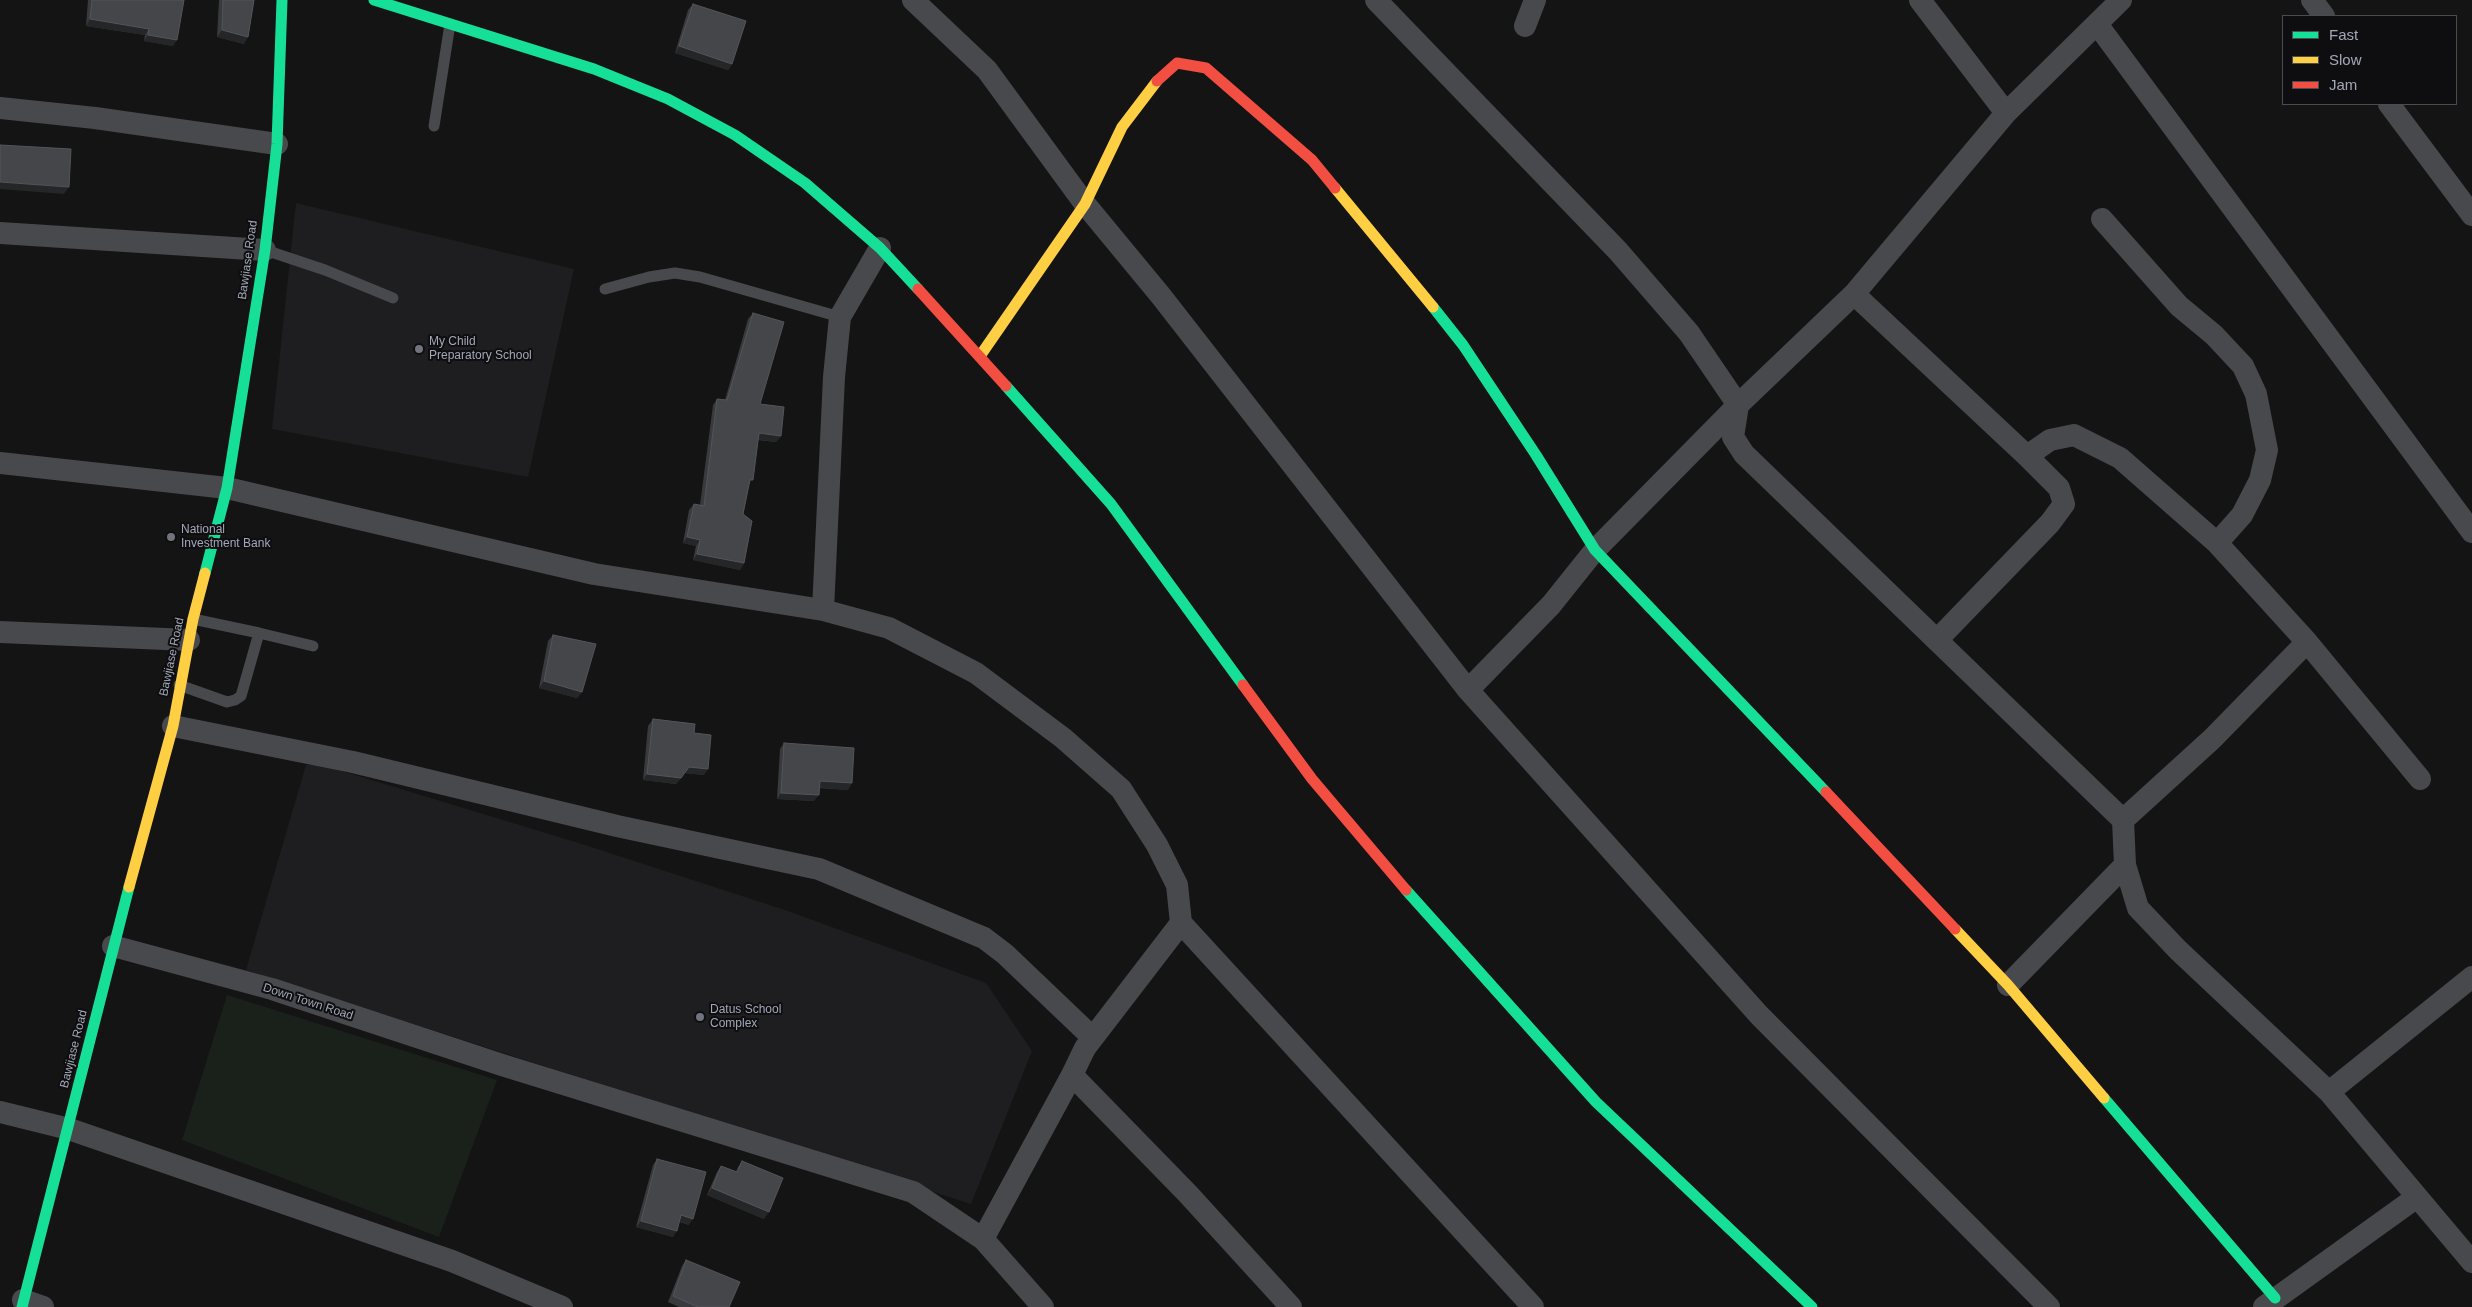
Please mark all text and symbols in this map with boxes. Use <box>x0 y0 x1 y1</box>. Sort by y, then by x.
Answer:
legend <box>2282 15 2457 105</box>
text: Fast <box>2329 26 2358 43</box>
text: Slow <box>2329 51 2362 68</box>
text: Jam <box>2329 76 2357 93</box>
street label: Bawjiase Road <box>235 219 261 301</box>
place label: My Child Preparatory School <box>429 335 532 363</box>
marker: My Child Preparatory School <box>413 343 425 355</box>
place label: National Investment Bank <box>181 523 270 551</box>
marker: National Investment Bank <box>165 531 177 543</box>
street label: Bawjiase Road <box>157 616 187 698</box>
street label: Down Town Road <box>261 981 355 1023</box>
place label: Datus School Complex <box>710 1003 781 1031</box>
street label: Bawjiase Road <box>57 1008 91 1090</box>
marker: Datus School Complex <box>694 1011 706 1023</box>

